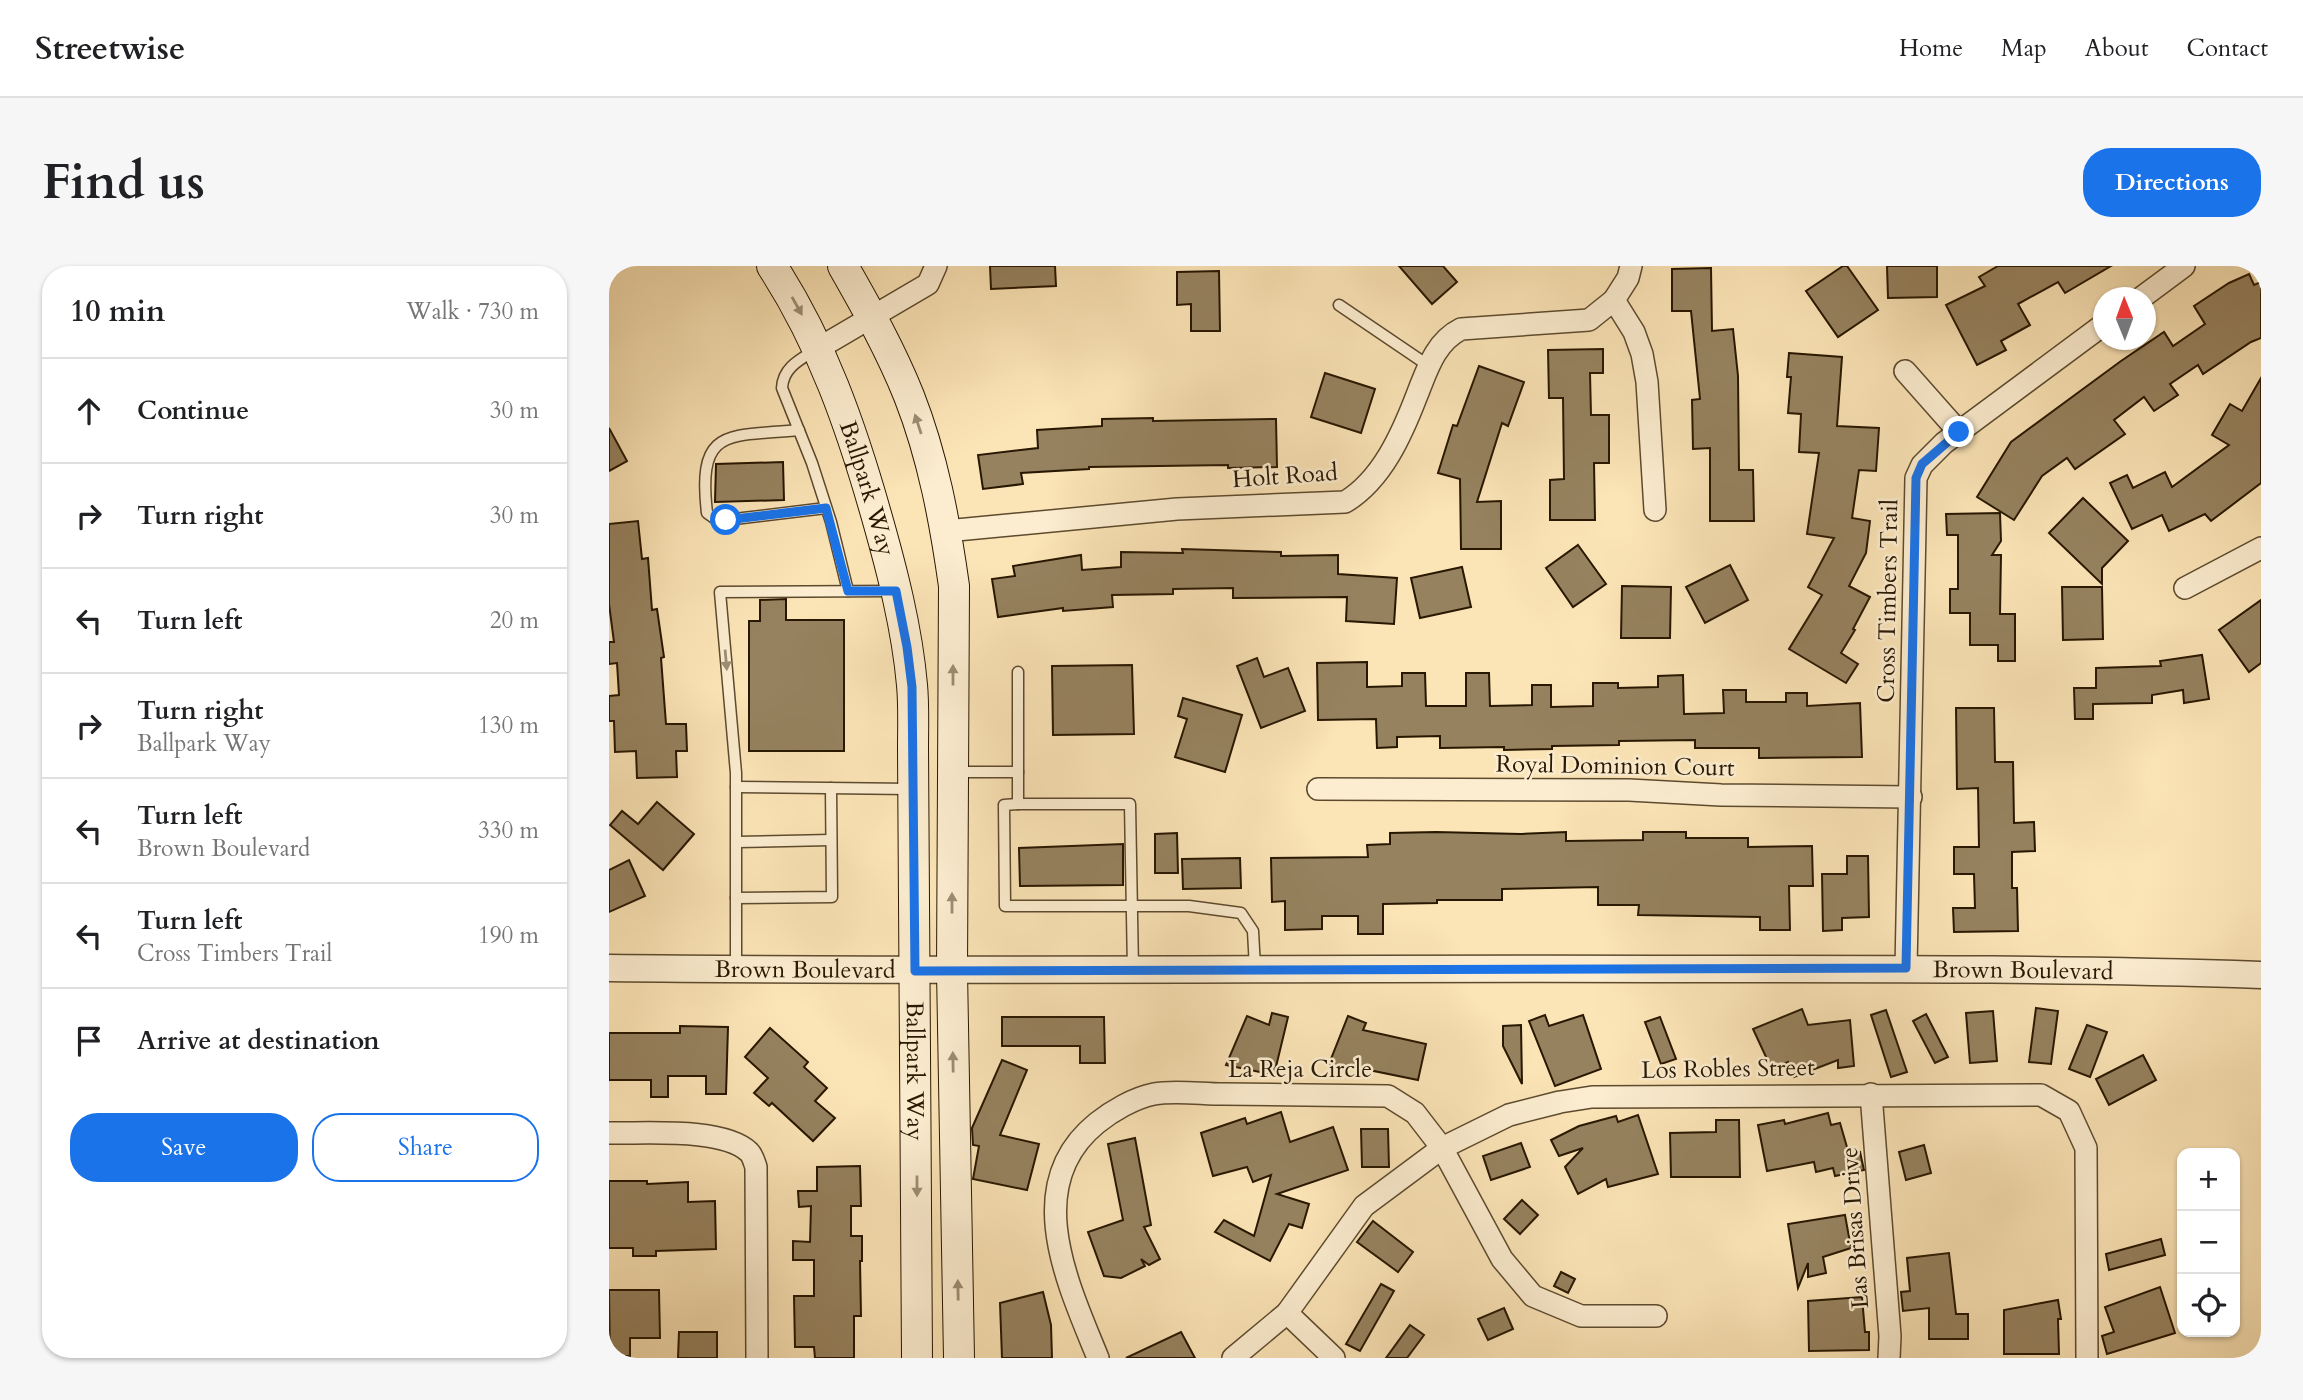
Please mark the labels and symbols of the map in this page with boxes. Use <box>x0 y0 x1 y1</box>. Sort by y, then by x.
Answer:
north arrow <box>2093 287 2156 350</box>
one-way arrow <box>791 296 803 316</box>
one-way arrow <box>912 414 923 435</box>
street label: Ballpark Way <box>831 416 903 560</box>
route end <box>1943 416 1974 447</box>
street label: Holt Road <box>1231 456 1339 496</box>
street label: Cross Timbers Trail <box>1870 499 1906 703</box>
route start <box>710 504 741 535</box>
one-way arrow <box>721 649 732 671</box>
one-way arrow <box>947 664 959 686</box>
street label: Royal Dominion Court <box>1495 747 1735 785</box>
one-way arrow <box>946 891 958 913</box>
street label: Brown Boulevard <box>714 952 896 986</box>
street label: Brown Boulevard <box>1932 953 2114 988</box>
street label: Ballpark Way <box>898 1001 932 1141</box>
one-way arrow <box>948 1051 959 1073</box>
street label: Los Robles Street <box>1641 1051 1816 1087</box>
street label: La Reja Circle <box>1228 1053 1372 1086</box>
street label: Las Brisas Drive <box>1833 1146 1877 1310</box>
one-way arrow <box>911 1175 923 1197</box>
one-way arrow <box>952 1279 963 1301</box>

